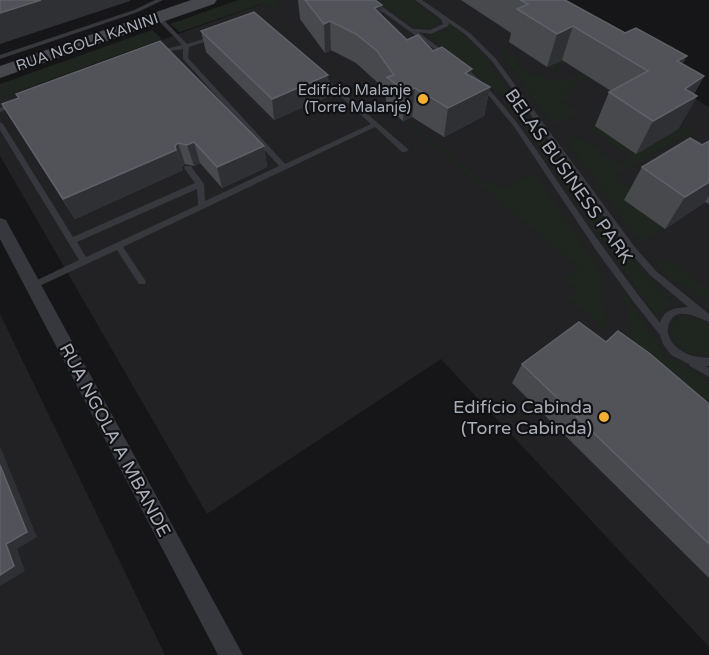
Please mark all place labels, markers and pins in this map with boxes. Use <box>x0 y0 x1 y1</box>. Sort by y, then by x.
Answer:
place label: Edifício Malanje (Torre Malanje) <box>298 81 411 116</box>
marker: Edifício Malanje (Torre Malanje) <box>416 92 430 106</box>
place label: Edifício Cabinda (Torre Cabinda) <box>453 396 592 439</box>
marker: Edifício Cabinda (Torre Cabinda) <box>597 410 611 424</box>

